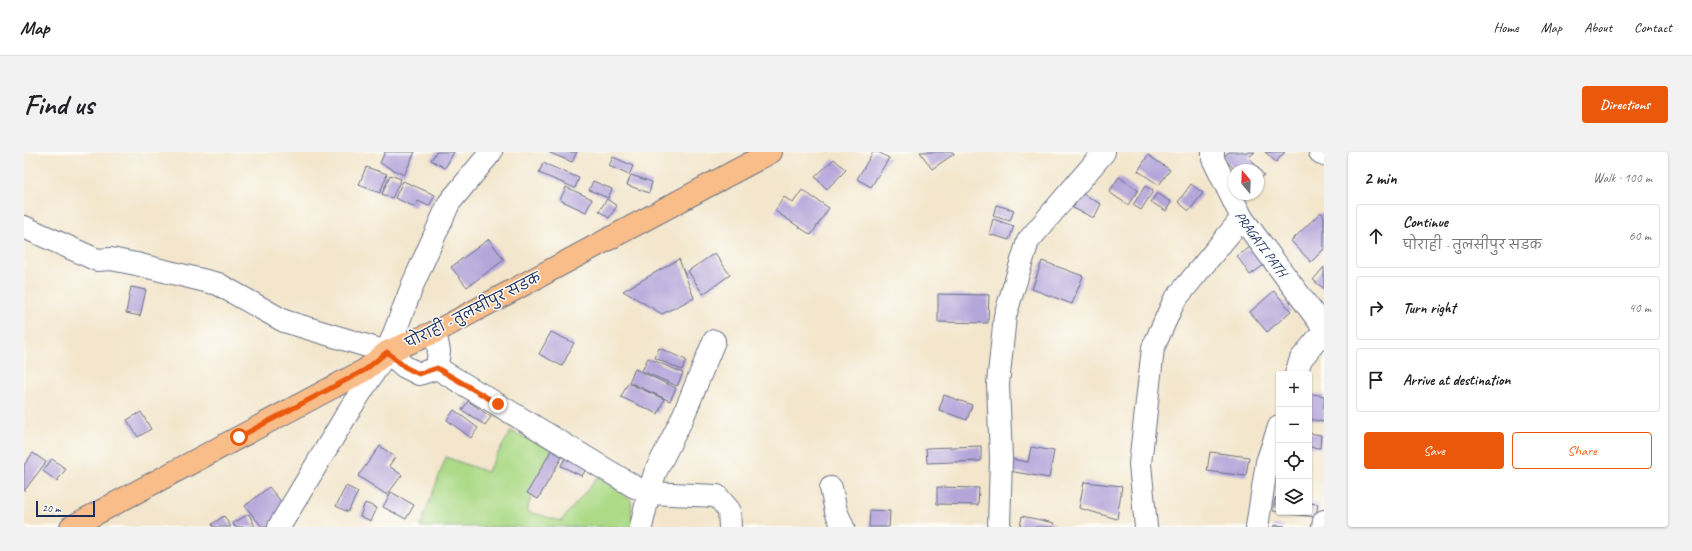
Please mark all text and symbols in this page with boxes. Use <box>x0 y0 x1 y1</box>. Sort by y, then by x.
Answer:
text: Map <box>20 16 50 40</box>
text: Home <box>1493 19 1519 36</box>
text: Map <box>1541 19 1562 36</box>
text: About <box>1584 19 1612 36</box>
text: Contact <box>1634 19 1672 36</box>
button: Directions <box>1582 86 1668 123</box>
text: Find us <box>24 87 94 122</box>
north arrow <box>1228 164 1264 200</box>
text: 2 min <box>1364 168 1397 189</box>
text: Walk · 100 m <box>1593 170 1652 186</box>
street label: PRAGATI PATH <box>1231 209 1292 282</box>
text: Continue <box>1403 213 1448 232</box>
icon: ahead <box>1365 225 1387 247</box>
text: 60 m <box>1629 228 1651 244</box>
text: घोराही - तुलसीपुर सडक <box>1403 237 1542 253</box>
street label: घोराही - तुलसीपुर सडक <box>400 265 546 355</box>
icon: right <box>1365 297 1387 319</box>
text: Turn right <box>1403 299 1456 318</box>
text: 40 m <box>1629 300 1651 316</box>
icon: arrive <box>1365 369 1387 391</box>
map controls <box>1276 371 1312 515</box>
button: + <box>1276 371 1312 407</box>
text: Arrive at destination <box>1403 371 1510 390</box>
route end <box>489 395 507 413</box>
button: − <box>1276 407 1312 443</box>
route start <box>230 428 248 446</box>
button: Save <box>1364 432 1504 469</box>
button: Share <box>1512 432 1652 469</box>
button: locate <box>1276 443 1312 479</box>
button: layers <box>1276 479 1312 515</box>
scale bar <box>36 499 95 518</box>
text: 20 m <box>42 501 61 515</box>

